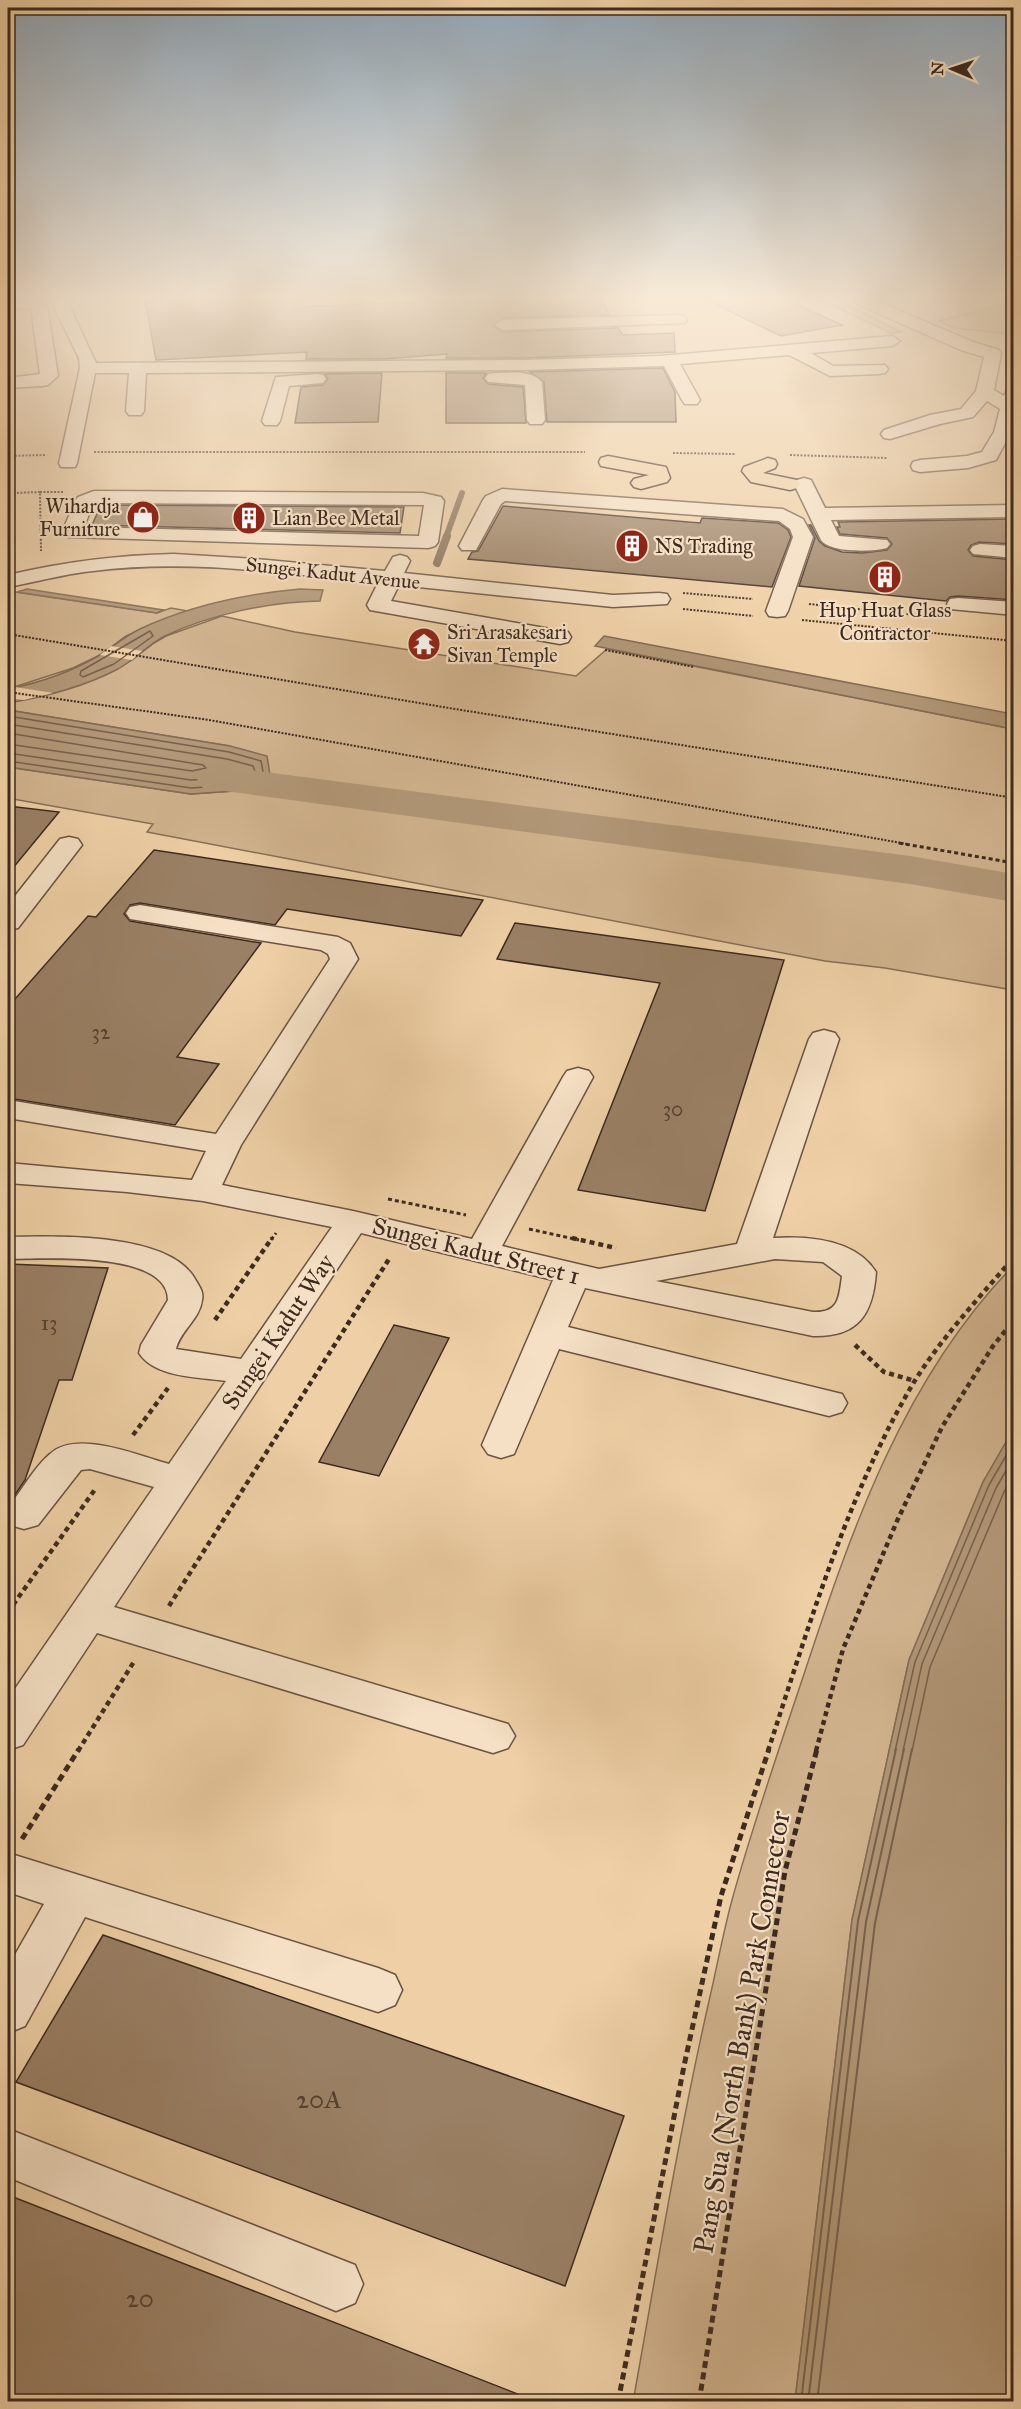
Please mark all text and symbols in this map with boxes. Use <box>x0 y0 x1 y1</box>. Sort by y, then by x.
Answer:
north arrow <box>922 39 982 99</box>
text: N <box>928 61 947 76</box>
place label: Wihardja Furniture <box>39 494 121 541</box>
shop icon: Wihardja Furniture <box>125 499 161 535</box>
building icon: Lian Bee Metal <box>231 500 267 536</box>
place label: Lian Bee Metal <box>272 506 400 530</box>
building icon: NS Trading <box>614 528 650 564</box>
place label: NS Trading <box>655 534 753 559</box>
street label: Sungei Kadut Avenue <box>245 552 421 595</box>
building icon: Hup Huat Glass Contractor <box>867 559 903 595</box>
place label: Hup Huat Glass Contractor <box>819 598 951 645</box>
place label: Sri Arasakesari Sivan Temple <box>447 620 568 667</box>
temple icon: Sri Arasakesari Sivan Temple <box>406 626 442 662</box>
house number: 32 <box>92 1019 111 1045</box>
house number: 30 <box>663 1096 683 1122</box>
street label: Sungei Kadut Street 1 <box>369 1211 583 1291</box>
street label: Sungei Kadut Way <box>215 1248 341 1415</box>
house number: 13 <box>41 1310 57 1336</box>
street label: Pang Sua (North Bank) Park Connector <box>685 1808 798 2256</box>
house number: 20A <box>296 2083 342 2115</box>
house number: 20 <box>126 2282 154 2314</box>

